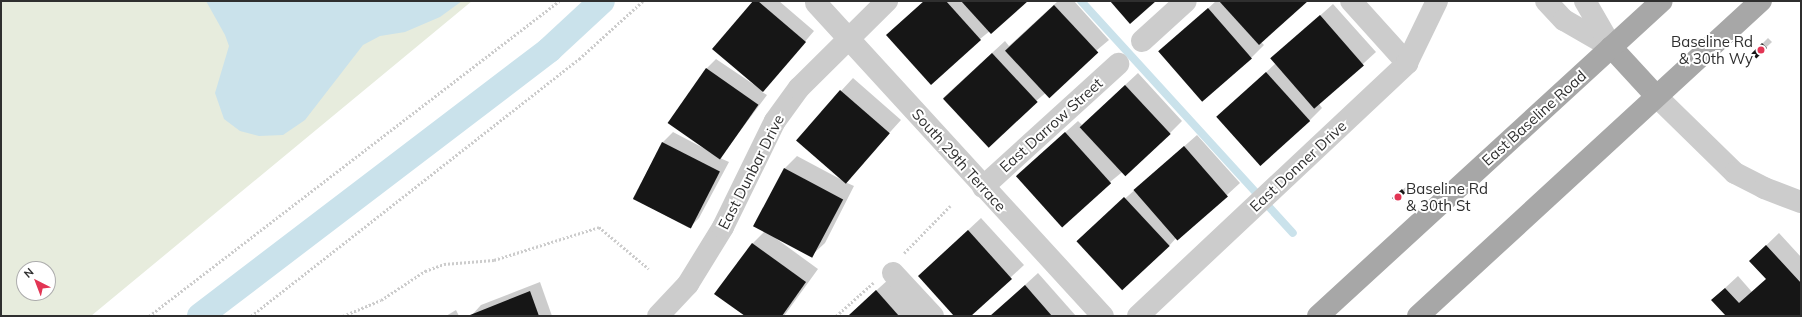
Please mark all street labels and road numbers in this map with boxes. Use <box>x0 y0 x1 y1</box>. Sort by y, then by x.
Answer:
street label: East Baseline Road <box>1478 67 1590 169</box>
street label: East Darrow Street <box>996 74 1106 176</box>
street label: South 29th Terrace <box>908 105 1010 215</box>
street label: East Dunbar Drive <box>714 112 788 232</box>
street label: East Donner Drive <box>1246 117 1350 215</box>

